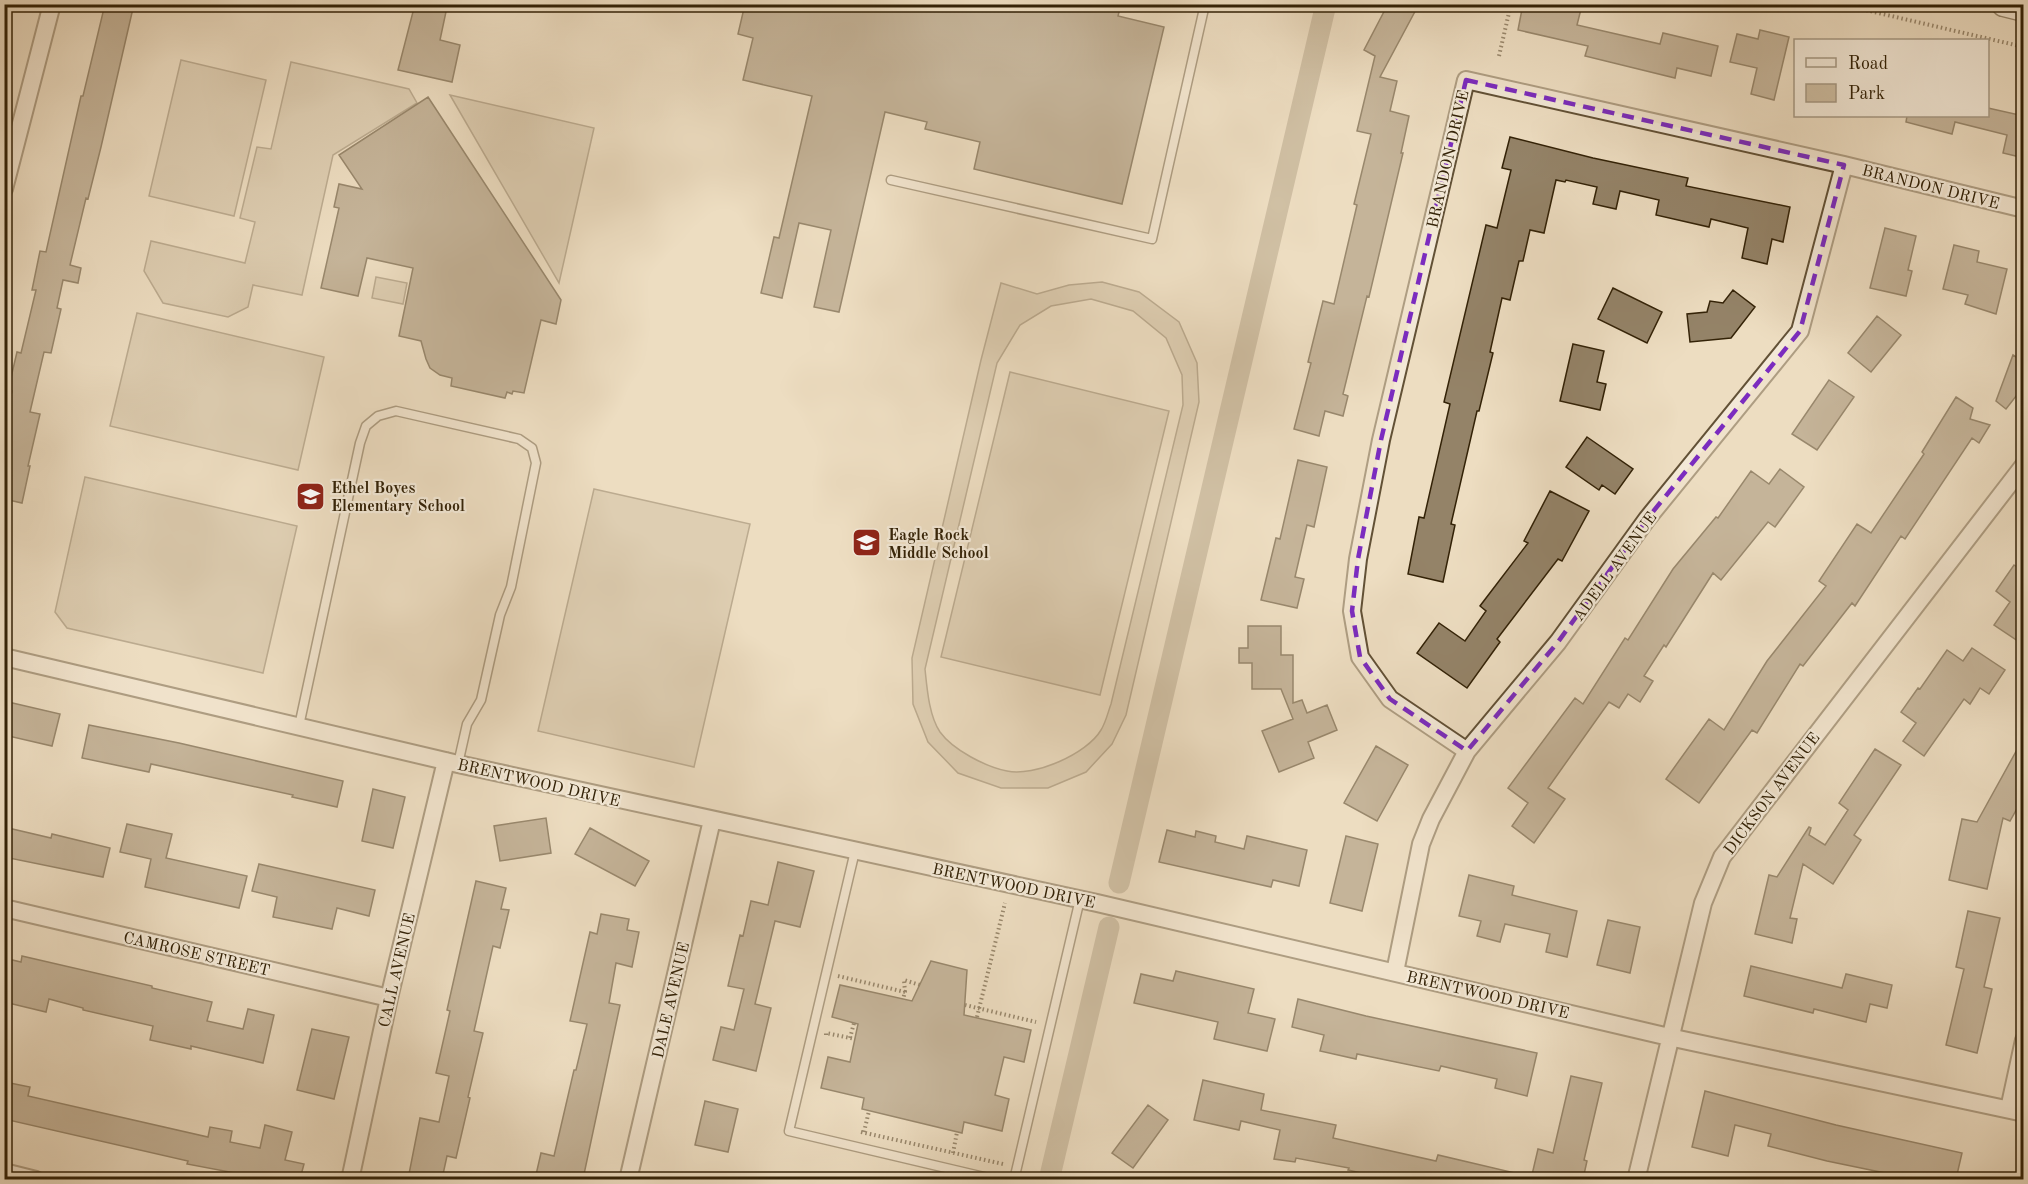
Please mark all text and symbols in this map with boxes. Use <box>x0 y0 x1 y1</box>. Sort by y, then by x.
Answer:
legend <box>1794 39 1989 117</box>
text: Road <box>1848 55 1888 73</box>
text: Park <box>1848 85 1885 103</box>
street label: BRANDON DRIVE <box>1425 89 1473 230</box>
street label: BRANDON DRIVE <box>1860 163 2001 213</box>
school or university icon: Ethel Boyes Elementary School <box>294 480 326 512</box>
place label: Ethel Boyes Elementary School <box>331 481 465 515</box>
street label: ADELL AVENUE <box>1571 510 1660 625</box>
school or university icon: Eagle Rock Middle School <box>851 527 883 559</box>
place label: Eagle Rock Middle School <box>888 528 989 562</box>
street label: DICKSON AVENUE <box>1722 730 1824 858</box>
street label: BRENTWOOD DRIVE <box>456 757 621 810</box>
street label: BRENTWOOD DRIVE <box>931 862 1097 912</box>
street label: CALL AVENUE <box>377 912 419 1029</box>
street label: CAMROSE STREET <box>122 930 271 980</box>
street label: DALE AVENUE <box>651 941 693 1060</box>
street label: BRENTWOOD DRIVE <box>1405 969 1570 1022</box>

